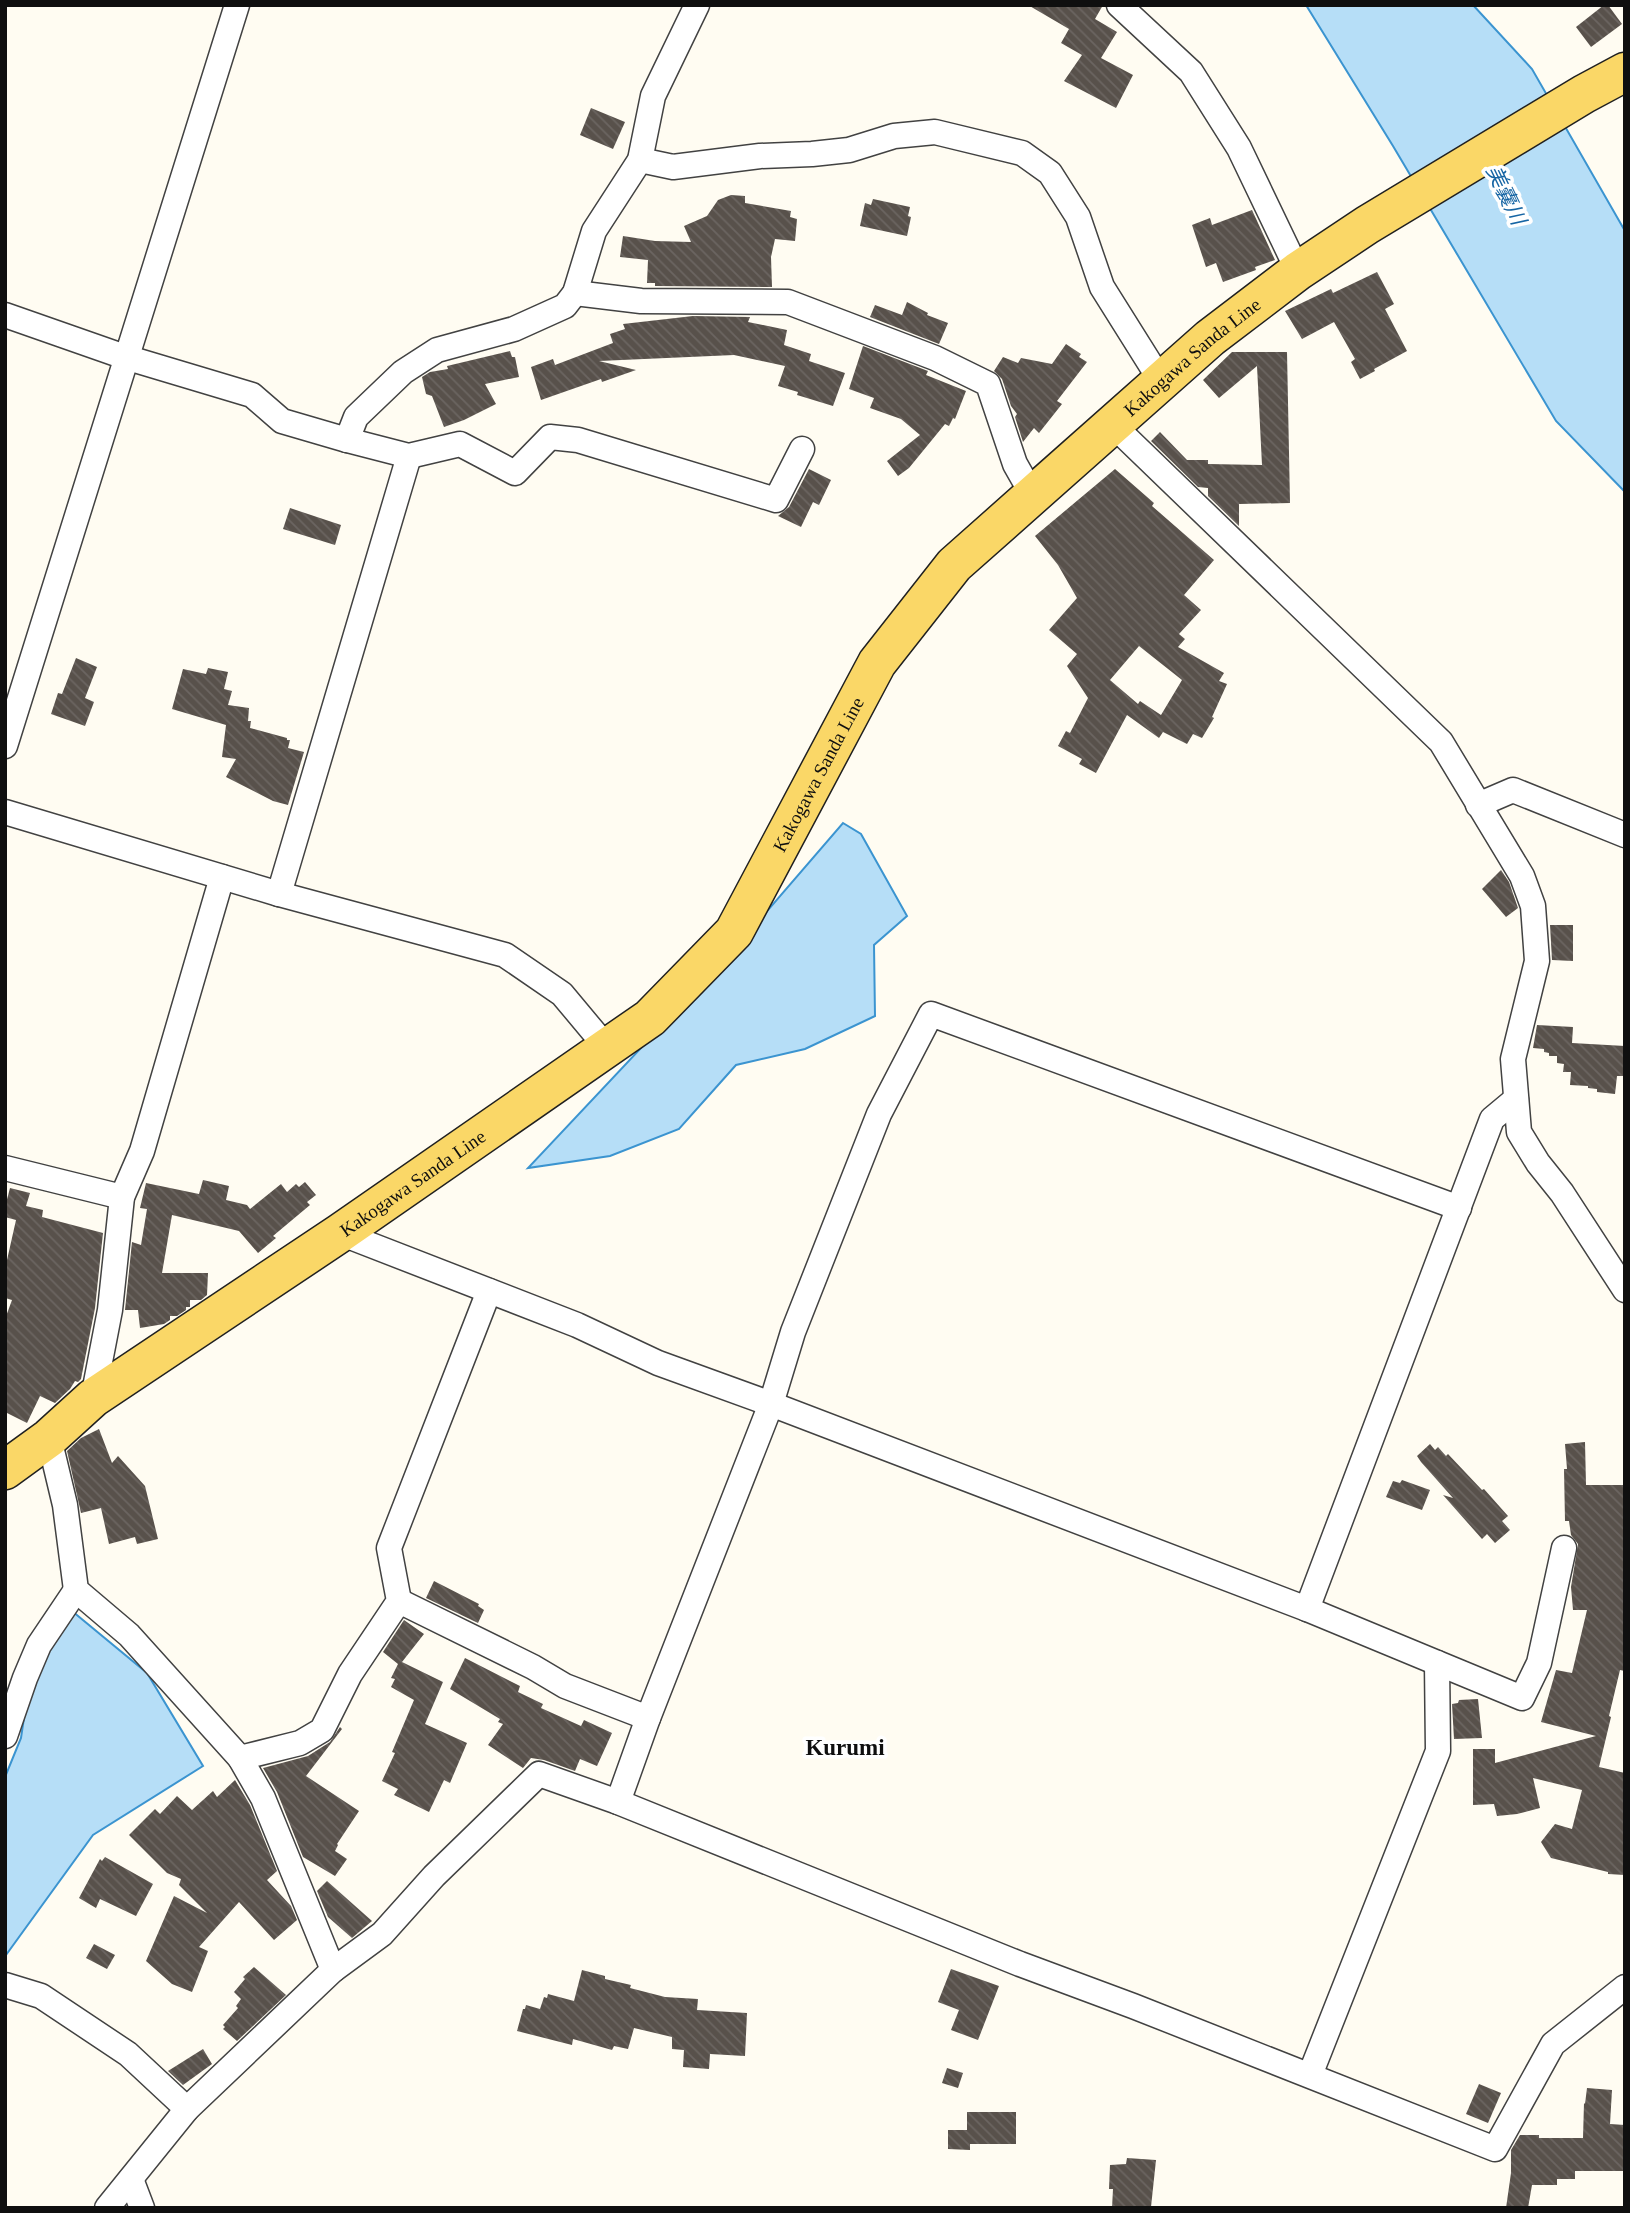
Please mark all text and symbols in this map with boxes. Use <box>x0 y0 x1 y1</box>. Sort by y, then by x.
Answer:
water label: 美嚢川 <box>1481 161 1531 230</box>
street label: Kakogawa Sanda Line <box>1119 293 1264 420</box>
street label: Kakogawa Sanda Line <box>768 693 867 855</box>
street label: Kakogawa Sanda Line <box>336 1125 489 1240</box>
district label: Kurumi <box>805 1735 885 1760</box>

